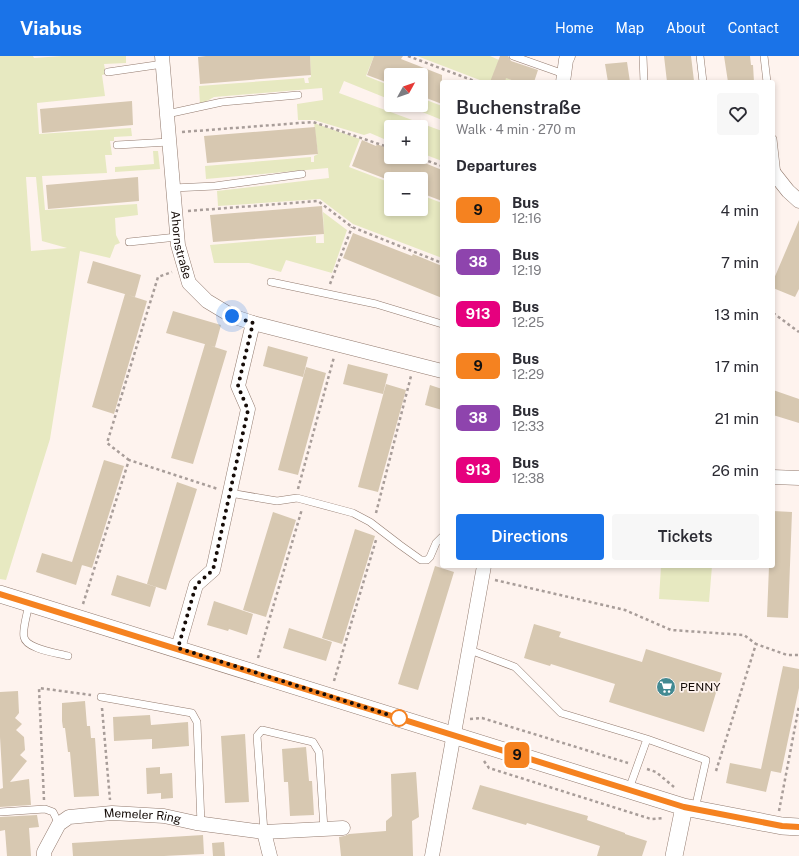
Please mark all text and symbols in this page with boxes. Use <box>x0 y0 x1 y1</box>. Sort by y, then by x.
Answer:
text: Viabus <box>20 17 82 39</box>
text: Home <box>555 20 594 36</box>
text: Map <box>616 20 644 36</box>
text: About <box>666 20 706 36</box>
text: Contact <box>728 20 779 36</box>
north arrow <box>384 68 428 112</box>
map controls <box>384 68 428 216</box>
button: heart <box>717 93 759 135</box>
text: Buchenstraße <box>456 96 581 118</box>
button: + <box>384 120 428 164</box>
text: Walk · 4 min · 270 m <box>456 122 576 137</box>
text: Departures <box>456 157 537 174</box>
button: − <box>384 172 428 216</box>
text: Bus <box>512 194 539 211</box>
text: 9 <box>473 202 483 218</box>
text: 4 min <box>720 202 759 219</box>
street label: Ahornstraße <box>168 210 195 281</box>
text: 12:16 <box>512 211 541 226</box>
text: Bus <box>512 246 539 263</box>
text: 38 <box>469 254 487 270</box>
text: 7 min <box>721 254 759 271</box>
text: 12:19 <box>512 263 541 278</box>
text: Bus <box>512 298 539 315</box>
your location <box>222 306 242 326</box>
text: 913 <box>466 306 490 322</box>
text: 13 min <box>714 306 759 323</box>
text: 12:25 <box>512 315 544 330</box>
text: Bus <box>512 350 539 367</box>
text: 9 <box>473 358 483 374</box>
text: 17 min <box>715 358 759 375</box>
text: 12:29 <box>512 367 544 382</box>
text: Bus <box>512 402 539 419</box>
text: 38 <box>469 410 487 426</box>
text: 21 min <box>715 410 759 427</box>
text: 12:33 <box>512 419 544 434</box>
text: Bus <box>512 454 539 471</box>
text: 913 <box>466 462 490 478</box>
text: 26 min <box>712 462 759 479</box>
text: 12:38 <box>512 471 545 486</box>
button: Directions <box>456 514 604 560</box>
button: Tickets <box>612 514 759 560</box>
supermarket icon: PENNY <box>655 676 677 698</box>
place label: PENNY <box>680 680 721 694</box>
unlabelled marker <box>390 709 408 727</box>
line badge: 9 <box>504 742 530 768</box>
text: 9 <box>512 747 522 763</box>
street label: Memeler Ring <box>103 806 183 827</box>

